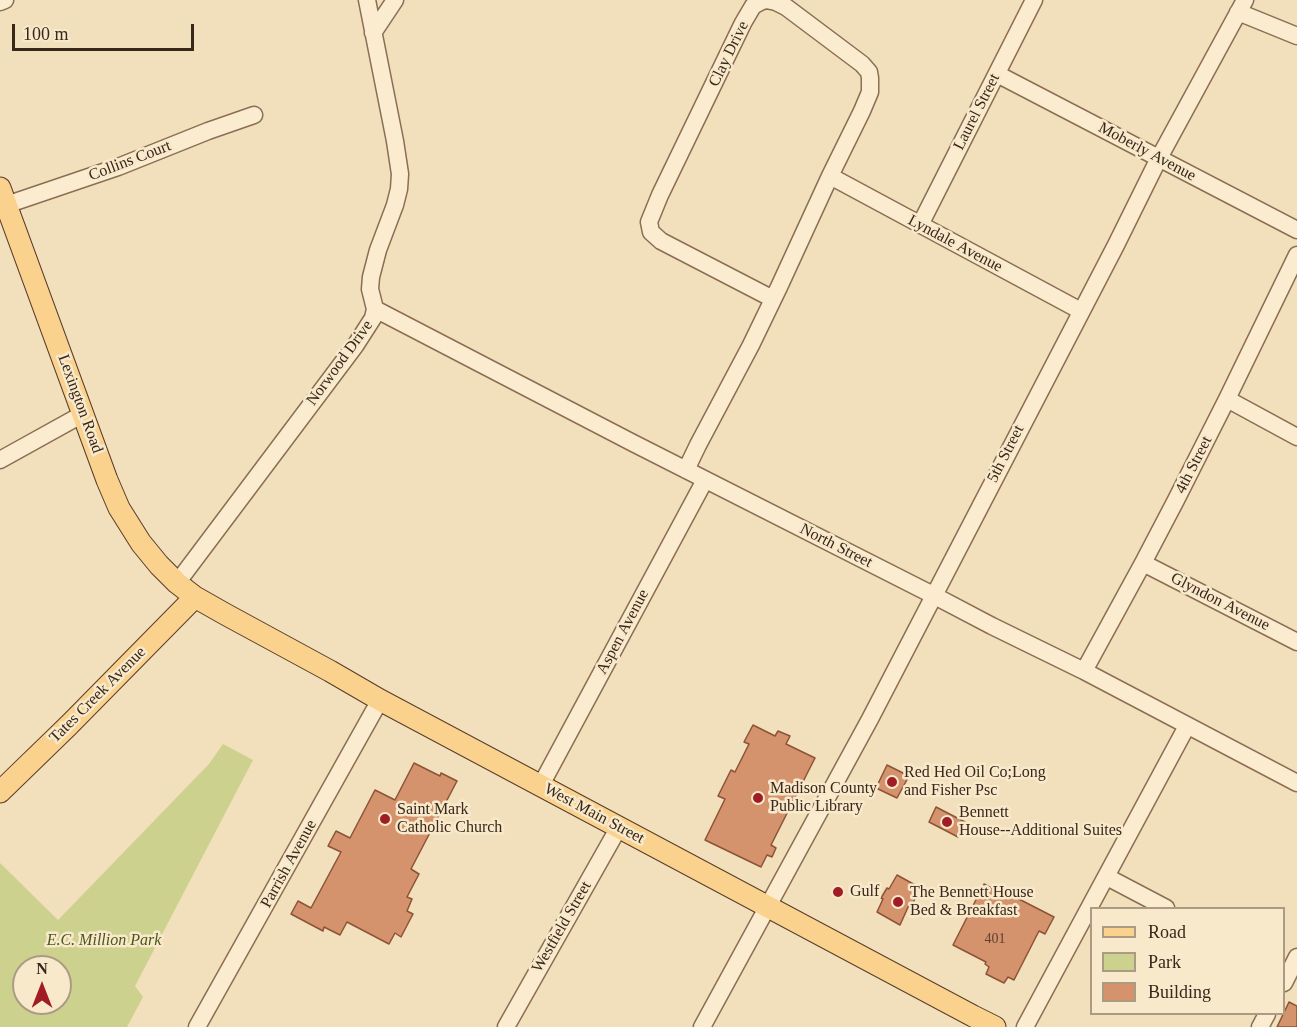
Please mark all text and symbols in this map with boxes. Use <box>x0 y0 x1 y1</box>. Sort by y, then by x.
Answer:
scale bar <box>15 12 196 50</box>
street label: Clay Drive <box>705 18 753 90</box>
text: 100 m <box>23 24 69 44</box>
street label: Laurel Street <box>950 71 1004 153</box>
street label: Moberly Avenue <box>1095 118 1199 186</box>
street label: Collins Court <box>86 137 174 185</box>
street label: Lyndale Avenue <box>905 211 1005 277</box>
street label: Norwood Drive <box>303 317 377 409</box>
street label: Lexington Road <box>53 352 107 456</box>
street label: 5th Street <box>983 422 1029 486</box>
street label: 4th Street <box>1171 433 1217 497</box>
street label: North Street <box>797 520 875 572</box>
street label: Glyndon Avenue <box>1167 569 1273 635</box>
street label: Aspen Avenue <box>593 586 653 678</box>
street label: Tates Creek Avenue <box>46 643 150 747</box>
place label: Red Hed Oil Co;Long and Fisher Psc <box>904 763 1046 801</box>
marker: Red Hed Oil Co;Long and Fisher Psc <box>885 775 899 789</box>
place label: Madison County Public Library <box>770 779 877 817</box>
street label: West Main Street <box>541 780 647 848</box>
marker: Madison County Public Library <box>751 791 765 805</box>
place label: Saint Mark Catholic Church <box>397 800 502 838</box>
place label: Bennett House--Additional Suites <box>959 803 1122 841</box>
marker: Saint Mark Catholic Church <box>378 812 392 826</box>
marker: Bennett House--Additional Suites <box>940 815 954 829</box>
street label: Parrish Avenue <box>257 817 321 911</box>
street label: Westfield Street <box>528 878 596 976</box>
place label: Gulf <box>850 882 879 902</box>
place label: The Bennett House Bed & Breakfast <box>910 883 1034 921</box>
marker: Gulf <box>831 885 845 899</box>
marker: The Bennett House Bed & Breakfast <box>891 895 905 909</box>
legend <box>1090 907 1285 1015</box>
text: Road <box>1148 922 1186 942</box>
park label: E.C. Million Park <box>47 931 161 951</box>
house number: 401 <box>984 931 1006 947</box>
text: Park <box>1148 952 1181 972</box>
north arrow <box>12 955 72 1015</box>
text: N <box>36 960 48 977</box>
text: Building <box>1148 982 1211 1002</box>

